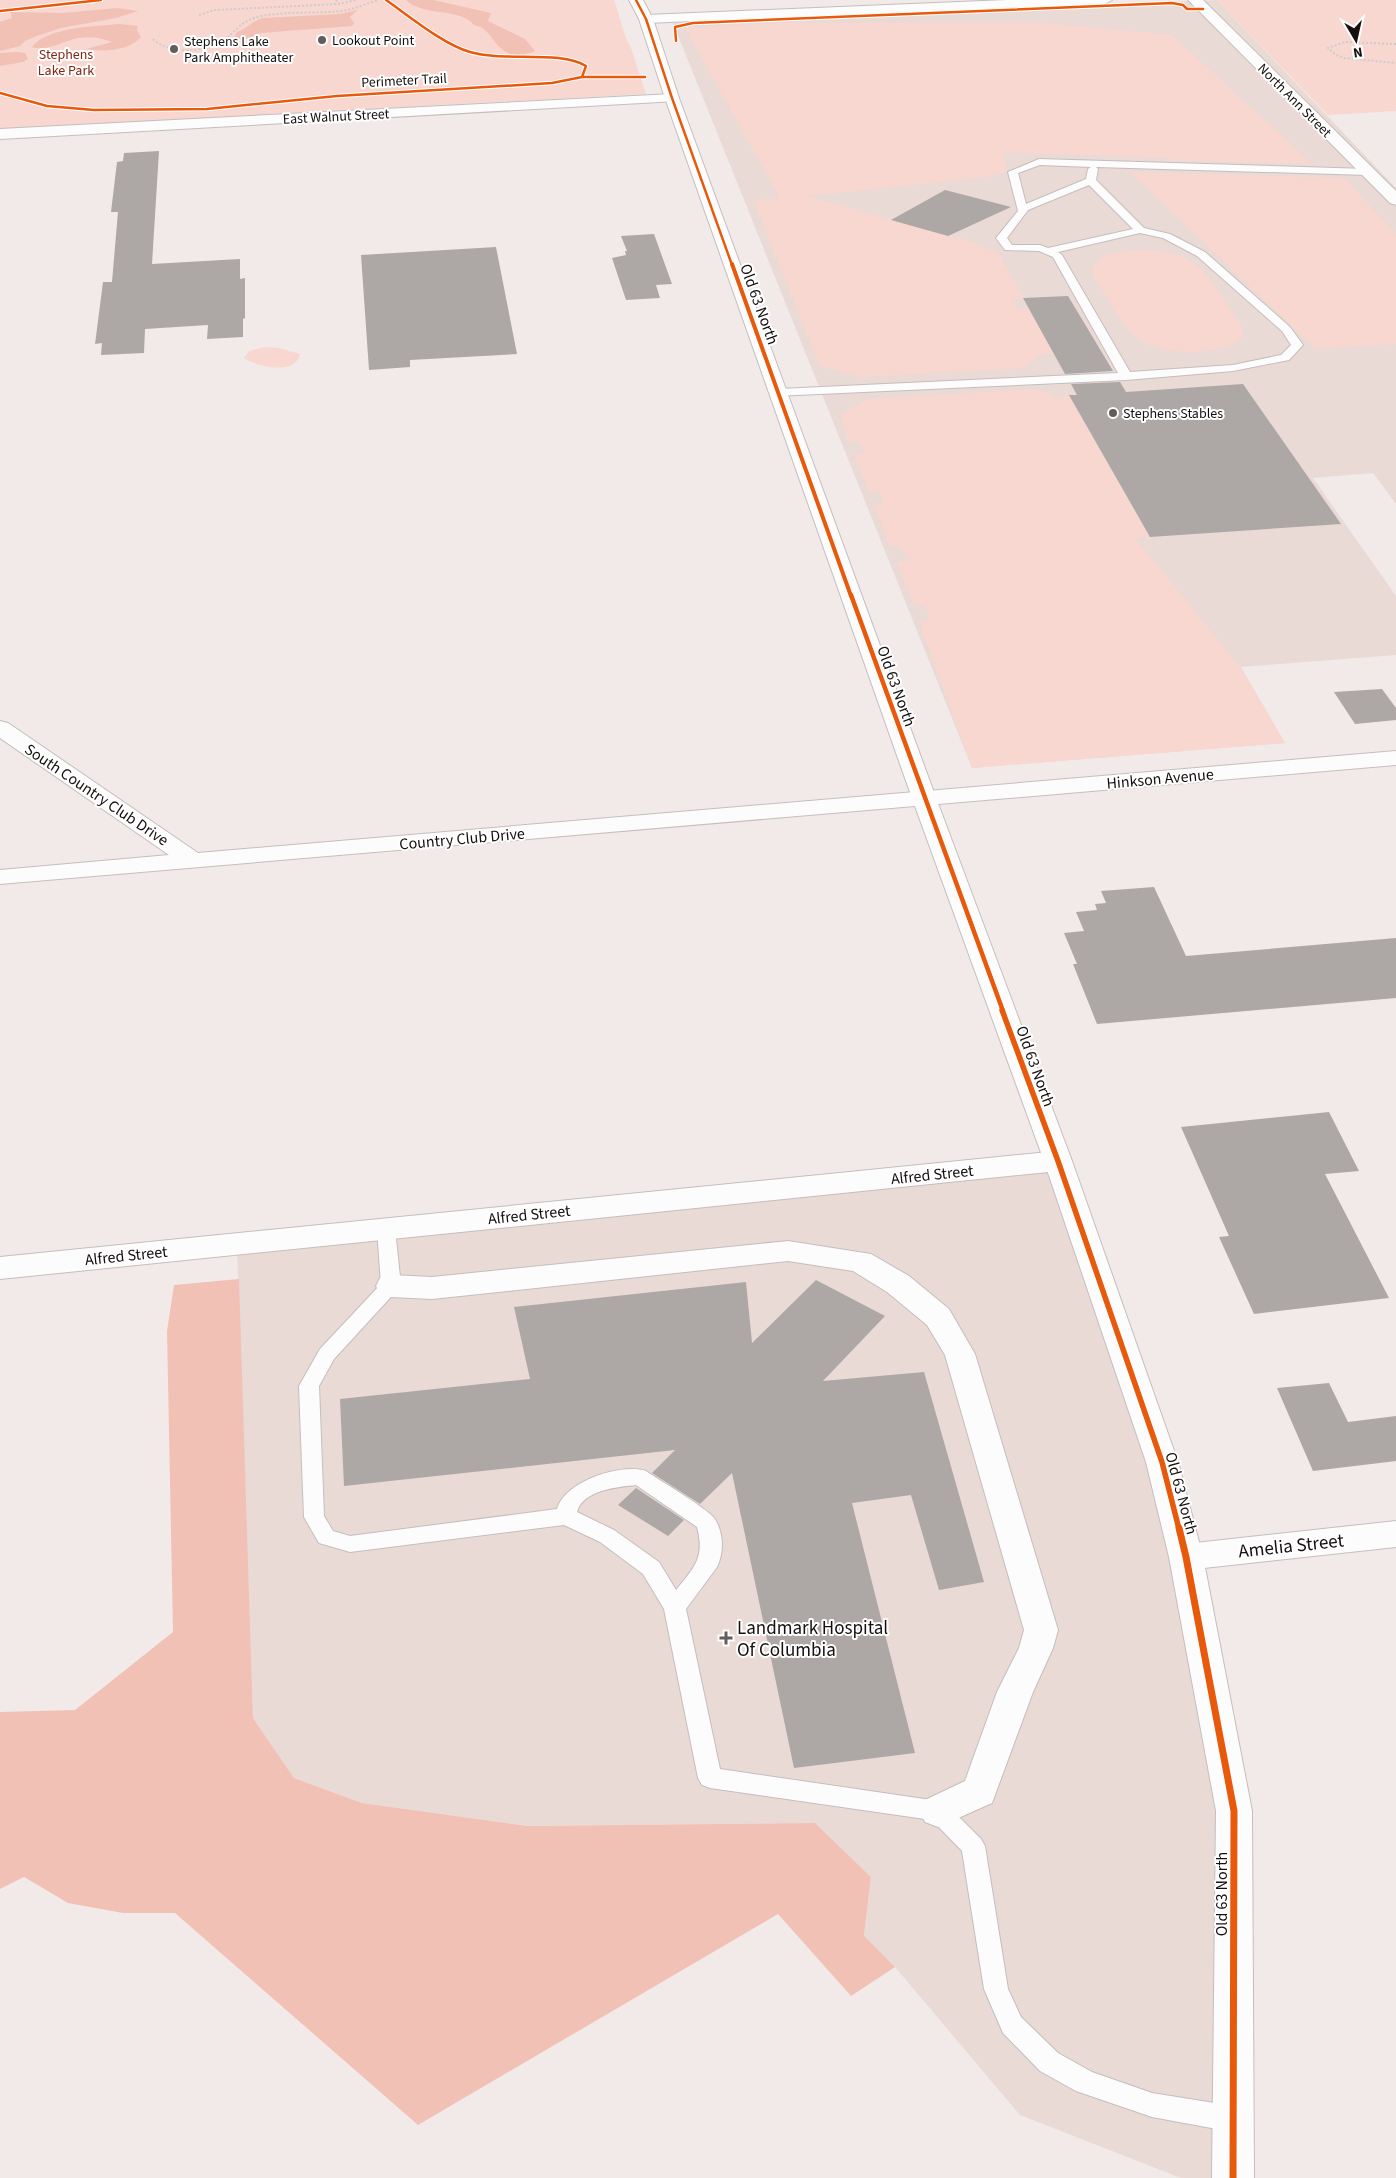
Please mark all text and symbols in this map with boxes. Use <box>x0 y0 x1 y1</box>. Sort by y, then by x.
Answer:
north arrow <box>1331 15 1381 65</box>
place label: Lookout Point <box>332 31 415 51</box>
place label: Stephens Lake Park Amphitheater <box>184 32 293 68</box>
marker: Lookout Point <box>316 34 328 46</box>
text: N <box>1352 41 1364 62</box>
marker: Stephens Lake Park Amphitheater <box>168 43 180 55</box>
park label: Stephens Lake Park <box>38 45 94 81</box>
street label: North Ann Street <box>1253 59 1336 142</box>
street label: Perimeter Trail <box>361 69 448 93</box>
street label: East Walnut Street <box>282 104 390 130</box>
street label: Old 63 North <box>734 261 784 348</box>
place label: Stephens Stables <box>1123 404 1223 424</box>
marker: Stephens Stables <box>1107 407 1119 419</box>
street label: Old 63 North <box>871 643 921 730</box>
street label: South Country Club Drive <box>20 738 173 851</box>
street label: Hinkson Avenue <box>1105 763 1215 795</box>
street label: Country Club Drive <box>398 823 526 855</box>
street label: Old 63 North <box>1010 1023 1060 1110</box>
street label: Alfred Street <box>890 1160 975 1190</box>
street label: Alfred Street <box>487 1200 572 1230</box>
street label: Alfred Street <box>84 1241 169 1271</box>
street label: Old 63 North <box>1159 1450 1203 1537</box>
street label: Amelia Street <box>1237 1527 1346 1565</box>
place label: Landmark Hospital Of Columbia <box>737 1615 888 1664</box>
marker: Landmark Hospital Of Columbia <box>719 1631 733 1645</box>
street label: Old 63 North <box>1211 1852 1233 1936</box>

